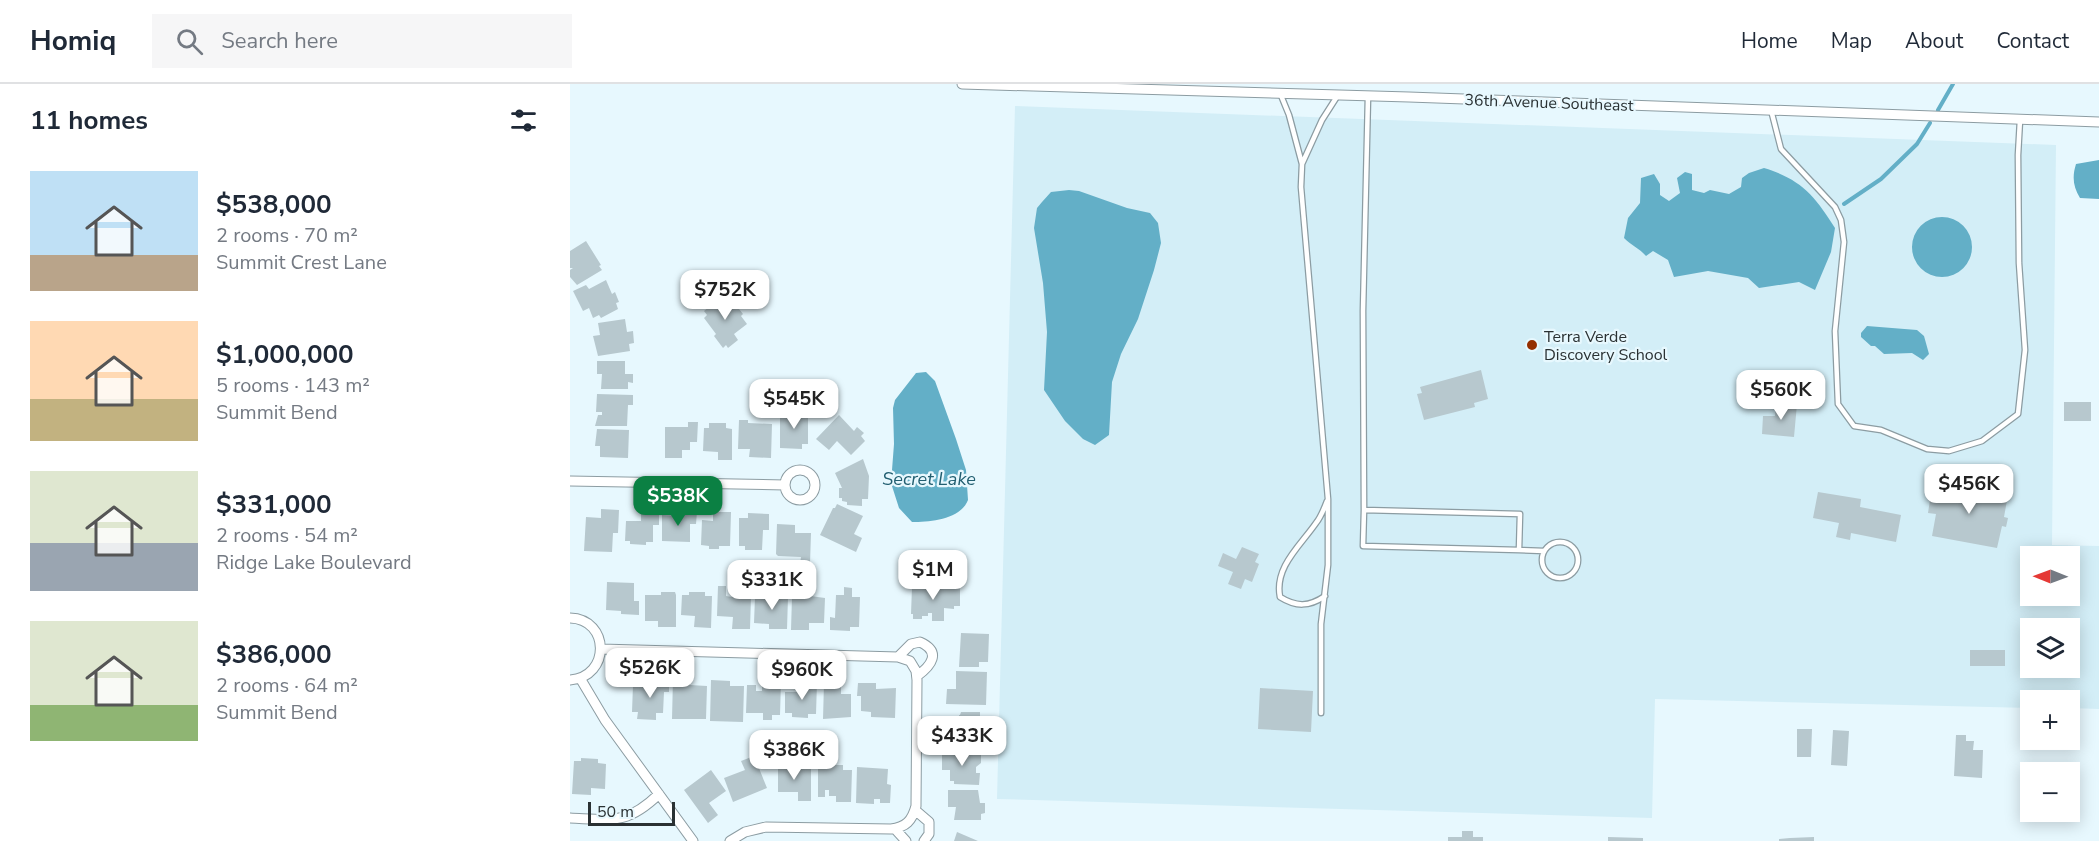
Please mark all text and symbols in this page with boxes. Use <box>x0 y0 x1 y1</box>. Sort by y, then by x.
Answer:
search box <box>152 14 572 68</box>
text: Homiq <box>30 22 116 60</box>
icon: search <box>173 25 206 58</box>
text: Search here <box>221 26 338 56</box>
text: Home <box>1741 27 1798 55</box>
text: Map <box>1831 27 1872 55</box>
text: About <box>1905 27 1963 55</box>
text: Contact <box>1996 27 2069 55</box>
street label: 36th Avenue Southeast <box>1464 89 1634 117</box>
text: 11 homes <box>30 103 148 138</box>
icon: filters <box>507 104 540 137</box>
text: $538,000 <box>216 187 332 222</box>
icon: home <box>78 195 150 267</box>
text: 2 rooms · 70 m² <box>216 222 358 249</box>
text: Summit Crest Lane <box>216 249 387 276</box>
pin: $752K <box>683 270 767 321</box>
text: $752K <box>694 276 756 303</box>
place label: Terra Verde Discovery School <box>1544 326 1668 366</box>
text: $1,000,000 <box>216 337 354 372</box>
marker: Terra Verde Discovery School <box>1525 338 1539 352</box>
icon: home <box>78 345 150 417</box>
pin: $560K <box>1739 370 1823 421</box>
text: 5 rooms · 143 m² <box>216 372 370 399</box>
text: $560K <box>1750 376 1812 403</box>
pin: $545K <box>752 379 836 430</box>
text: $545K <box>763 385 825 412</box>
text: Summit Bend <box>216 399 338 426</box>
pin: $456K <box>1927 464 2011 515</box>
water label: Secret Lake <box>882 467 976 491</box>
text: $456K <box>1938 470 2000 497</box>
pin: $538K <box>636 476 720 527</box>
text: $538K <box>647 482 709 509</box>
text: $331,000 <box>216 487 332 522</box>
icon: home <box>78 495 150 567</box>
text: 2 rooms · 54 m² <box>216 522 358 549</box>
north arrow <box>2020 546 2080 606</box>
map controls <box>2020 546 2080 822</box>
text: Ridge Lake Boulevard <box>216 549 412 576</box>
pin: $1M <box>904 550 962 601</box>
text: $1M <box>912 556 954 583</box>
pin: $331K <box>730 560 814 611</box>
text: $331K <box>741 566 803 593</box>
button: layers <box>2020 618 2080 678</box>
text: $386,000 <box>216 637 332 672</box>
icon: home <box>78 645 150 717</box>
pin: $526K <box>608 648 692 699</box>
pin: $960K <box>760 650 844 701</box>
text: $526K <box>619 654 681 681</box>
text: $960K <box>771 656 833 683</box>
text: 2 rooms · 64 m² <box>216 672 358 699</box>
button: + <box>2020 690 2080 750</box>
text: Summit Bend <box>216 699 338 726</box>
pin: $433K <box>920 716 1004 767</box>
text: $433K <box>931 722 993 749</box>
pin: $386K <box>752 730 836 781</box>
text: $386K <box>763 736 825 763</box>
button: − <box>2020 762 2080 822</box>
scale bar <box>588 799 675 826</box>
text: 50 m <box>597 801 634 823</box>

